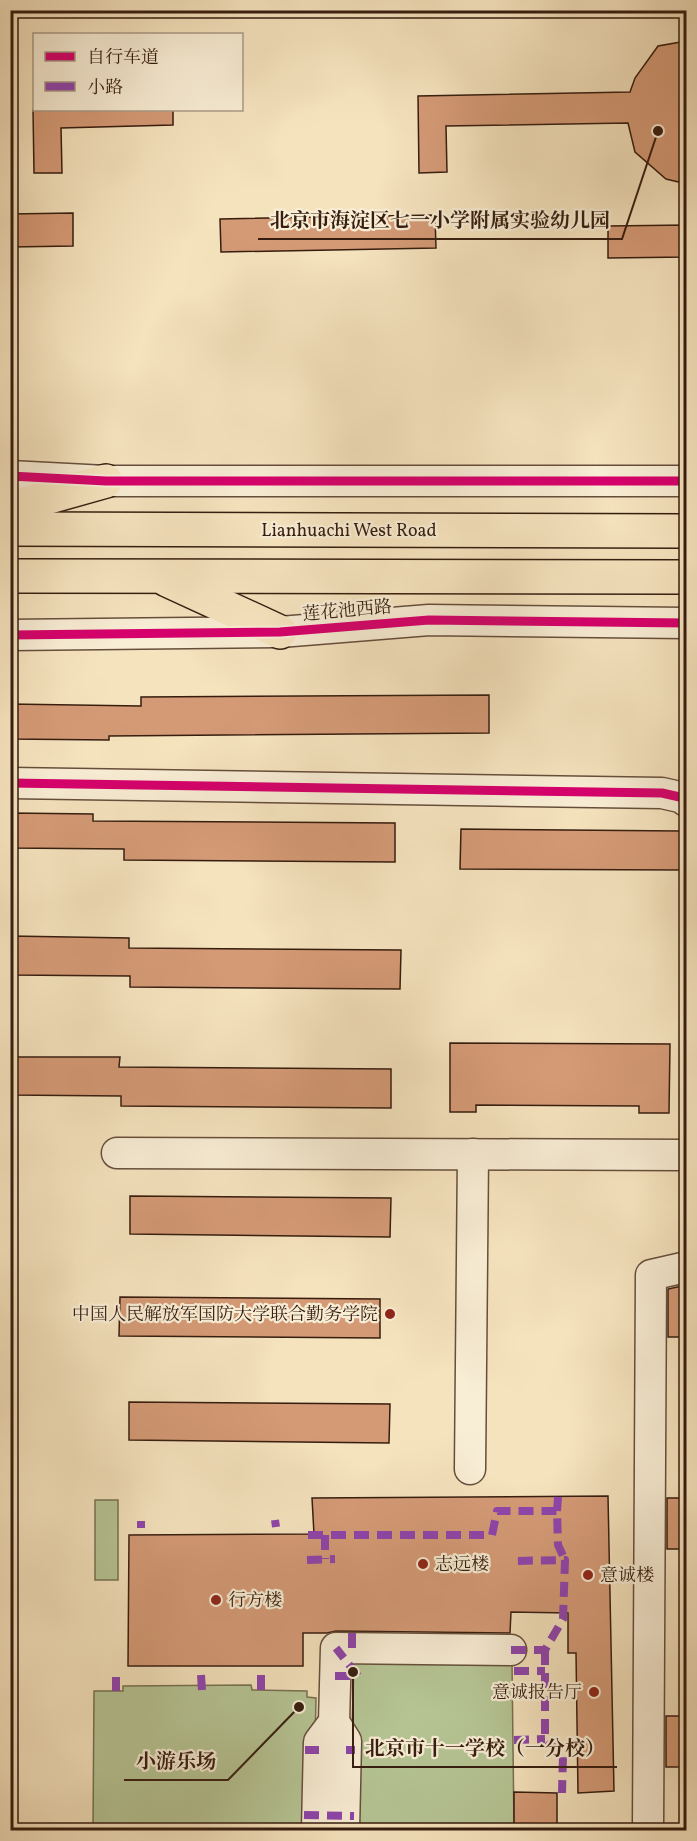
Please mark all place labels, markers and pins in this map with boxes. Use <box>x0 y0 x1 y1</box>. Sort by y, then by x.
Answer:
callout: 北京市海淀区七一小学附属实验幼儿园 <box>258 201 622 239</box>
place label: 中国人民解放军国防大学联合勤务学院 <box>72 1303 378 1328</box>
marker: 中国人民解放军国防大学联合勤务学院 <box>383 1307 397 1321</box>
place label: 志远楼 <box>435 1553 489 1578</box>
marker: 志远楼 <box>416 1557 430 1571</box>
place label: 意诚楼 <box>600 1564 654 1589</box>
marker: 意诚楼 <box>581 1568 595 1582</box>
place label: 行方楼 <box>228 1589 282 1614</box>
marker: 行方楼 <box>209 1593 223 1607</box>
place label: 意诚报告厅 <box>492 1681 582 1706</box>
marker: 意诚报告厅 <box>587 1685 601 1699</box>
callout: 北京市十一学校（一分校） <box>353 1729 617 1767</box>
callout: 小游乐场 <box>124 1742 228 1780</box>

